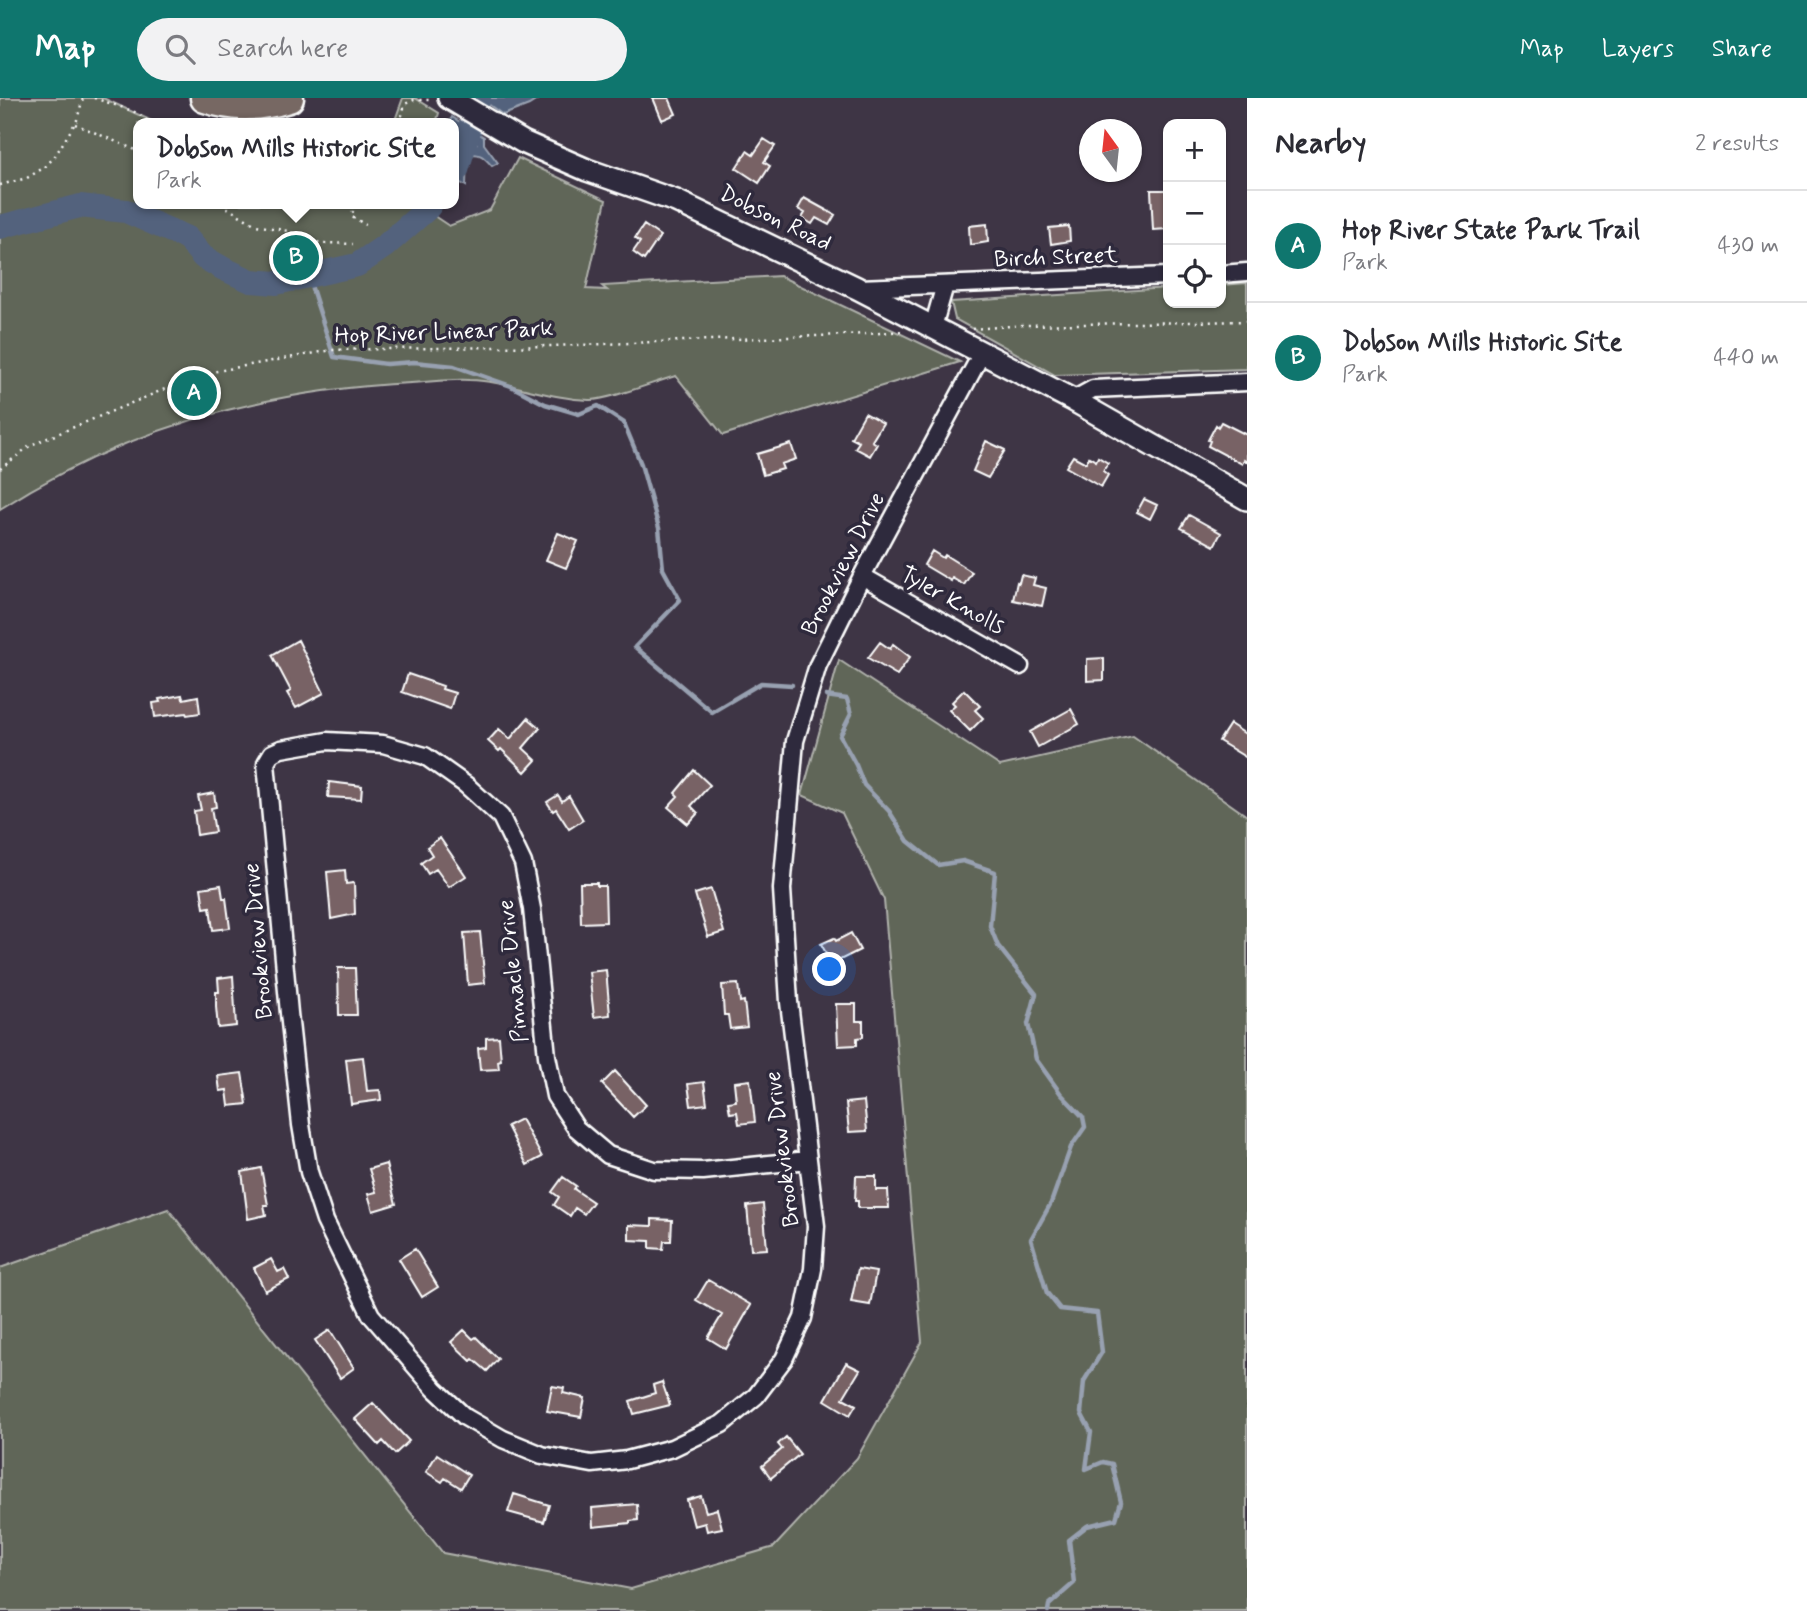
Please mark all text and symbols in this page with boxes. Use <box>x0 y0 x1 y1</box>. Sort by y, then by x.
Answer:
search box <box>137 18 627 81</box>
text: Map <box>35 27 95 71</box>
icon: search <box>161 30 199 68</box>
text: Search here <box>217 32 348 66</box>
text: Map <box>1520 34 1564 65</box>
text: Layers <box>1602 34 1674 65</box>
text: Share <box>1712 34 1772 65</box>
popup <box>133 118 459 209</box>
north arrow <box>1079 119 1142 182</box>
map controls <box>1163 119 1226 308</box>
button: + <box>1163 119 1226 182</box>
text: Nearby <box>1275 124 1366 163</box>
text: 2 results <box>1695 129 1779 159</box>
text: Dobson Mills Historic Site <box>156 132 436 166</box>
text: Park <box>156 166 202 196</box>
street label: Dobson Road <box>714 179 836 259</box>
button: − <box>1163 182 1226 245</box>
text: Hop River State Park Trail <box>1342 214 1640 248</box>
text: A <box>1290 231 1306 261</box>
text: 430 m <box>1718 231 1779 261</box>
pin: B <box>273 232 319 284</box>
street label: Birch Street <box>994 241 1119 275</box>
button: locate <box>1163 245 1226 308</box>
text: Park <box>1342 248 1388 278</box>
street label: Hop River Linear Park <box>334 314 554 352</box>
text: Dobson Mills Historic Site <box>1342 326 1622 360</box>
text: B <box>1291 343 1305 373</box>
text: 440 m <box>1713 343 1779 373</box>
text: Park <box>1342 360 1388 390</box>
pin: A <box>171 367 217 419</box>
street label: Brookview Drive <box>795 487 893 641</box>
street label: Tyler Knolls <box>894 560 1010 642</box>
street label: Brookview Drive <box>237 862 281 1020</box>
street label: Pinnacle Drive <box>492 898 536 1044</box>
your location <box>812 952 846 986</box>
street label: Brookview Drive <box>759 1069 807 1229</box>

